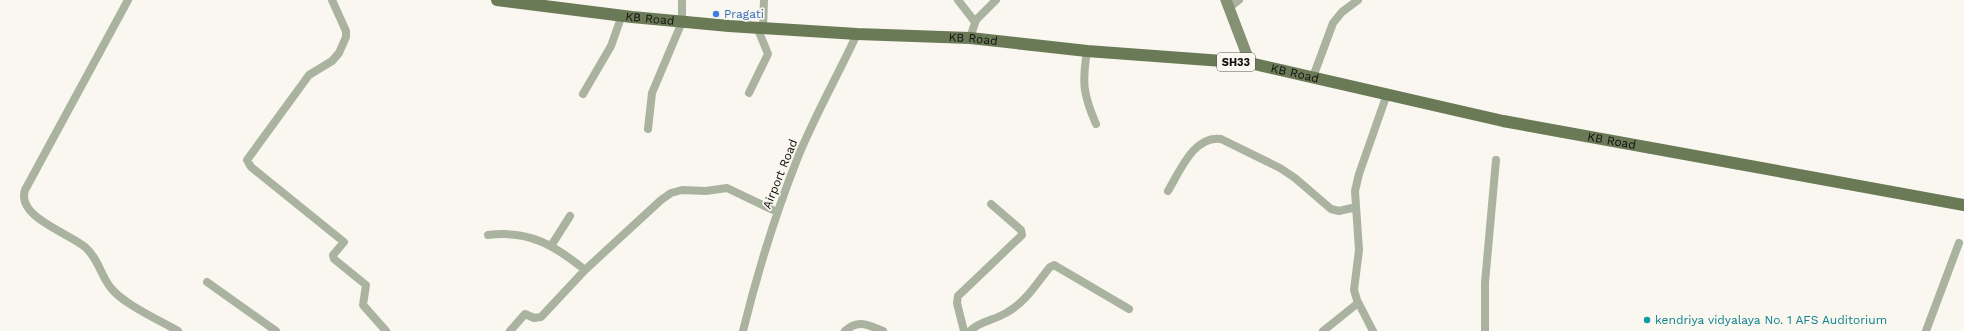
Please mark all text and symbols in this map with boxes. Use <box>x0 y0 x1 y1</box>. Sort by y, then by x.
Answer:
place label: Pragati <box>724 7 764 21</box>
street label: KB Road <box>625 9 675 28</box>
marker: Pragati <box>711 9 721 19</box>
street label: KB Road <box>948 30 998 48</box>
road number: SH33 <box>1217 53 1255 71</box>
street label: KB Road <box>1269 61 1320 86</box>
street label: KB Road <box>1586 130 1637 152</box>
street label: Airport Road <box>760 137 800 211</box>
place label: kendriya vidyalaya No. 1 AFS Auditorium <box>1655 313 1887 327</box>
marker: kendriya vidyalaya No. 1 AFS Auditorium <box>1642 315 1652 325</box>

